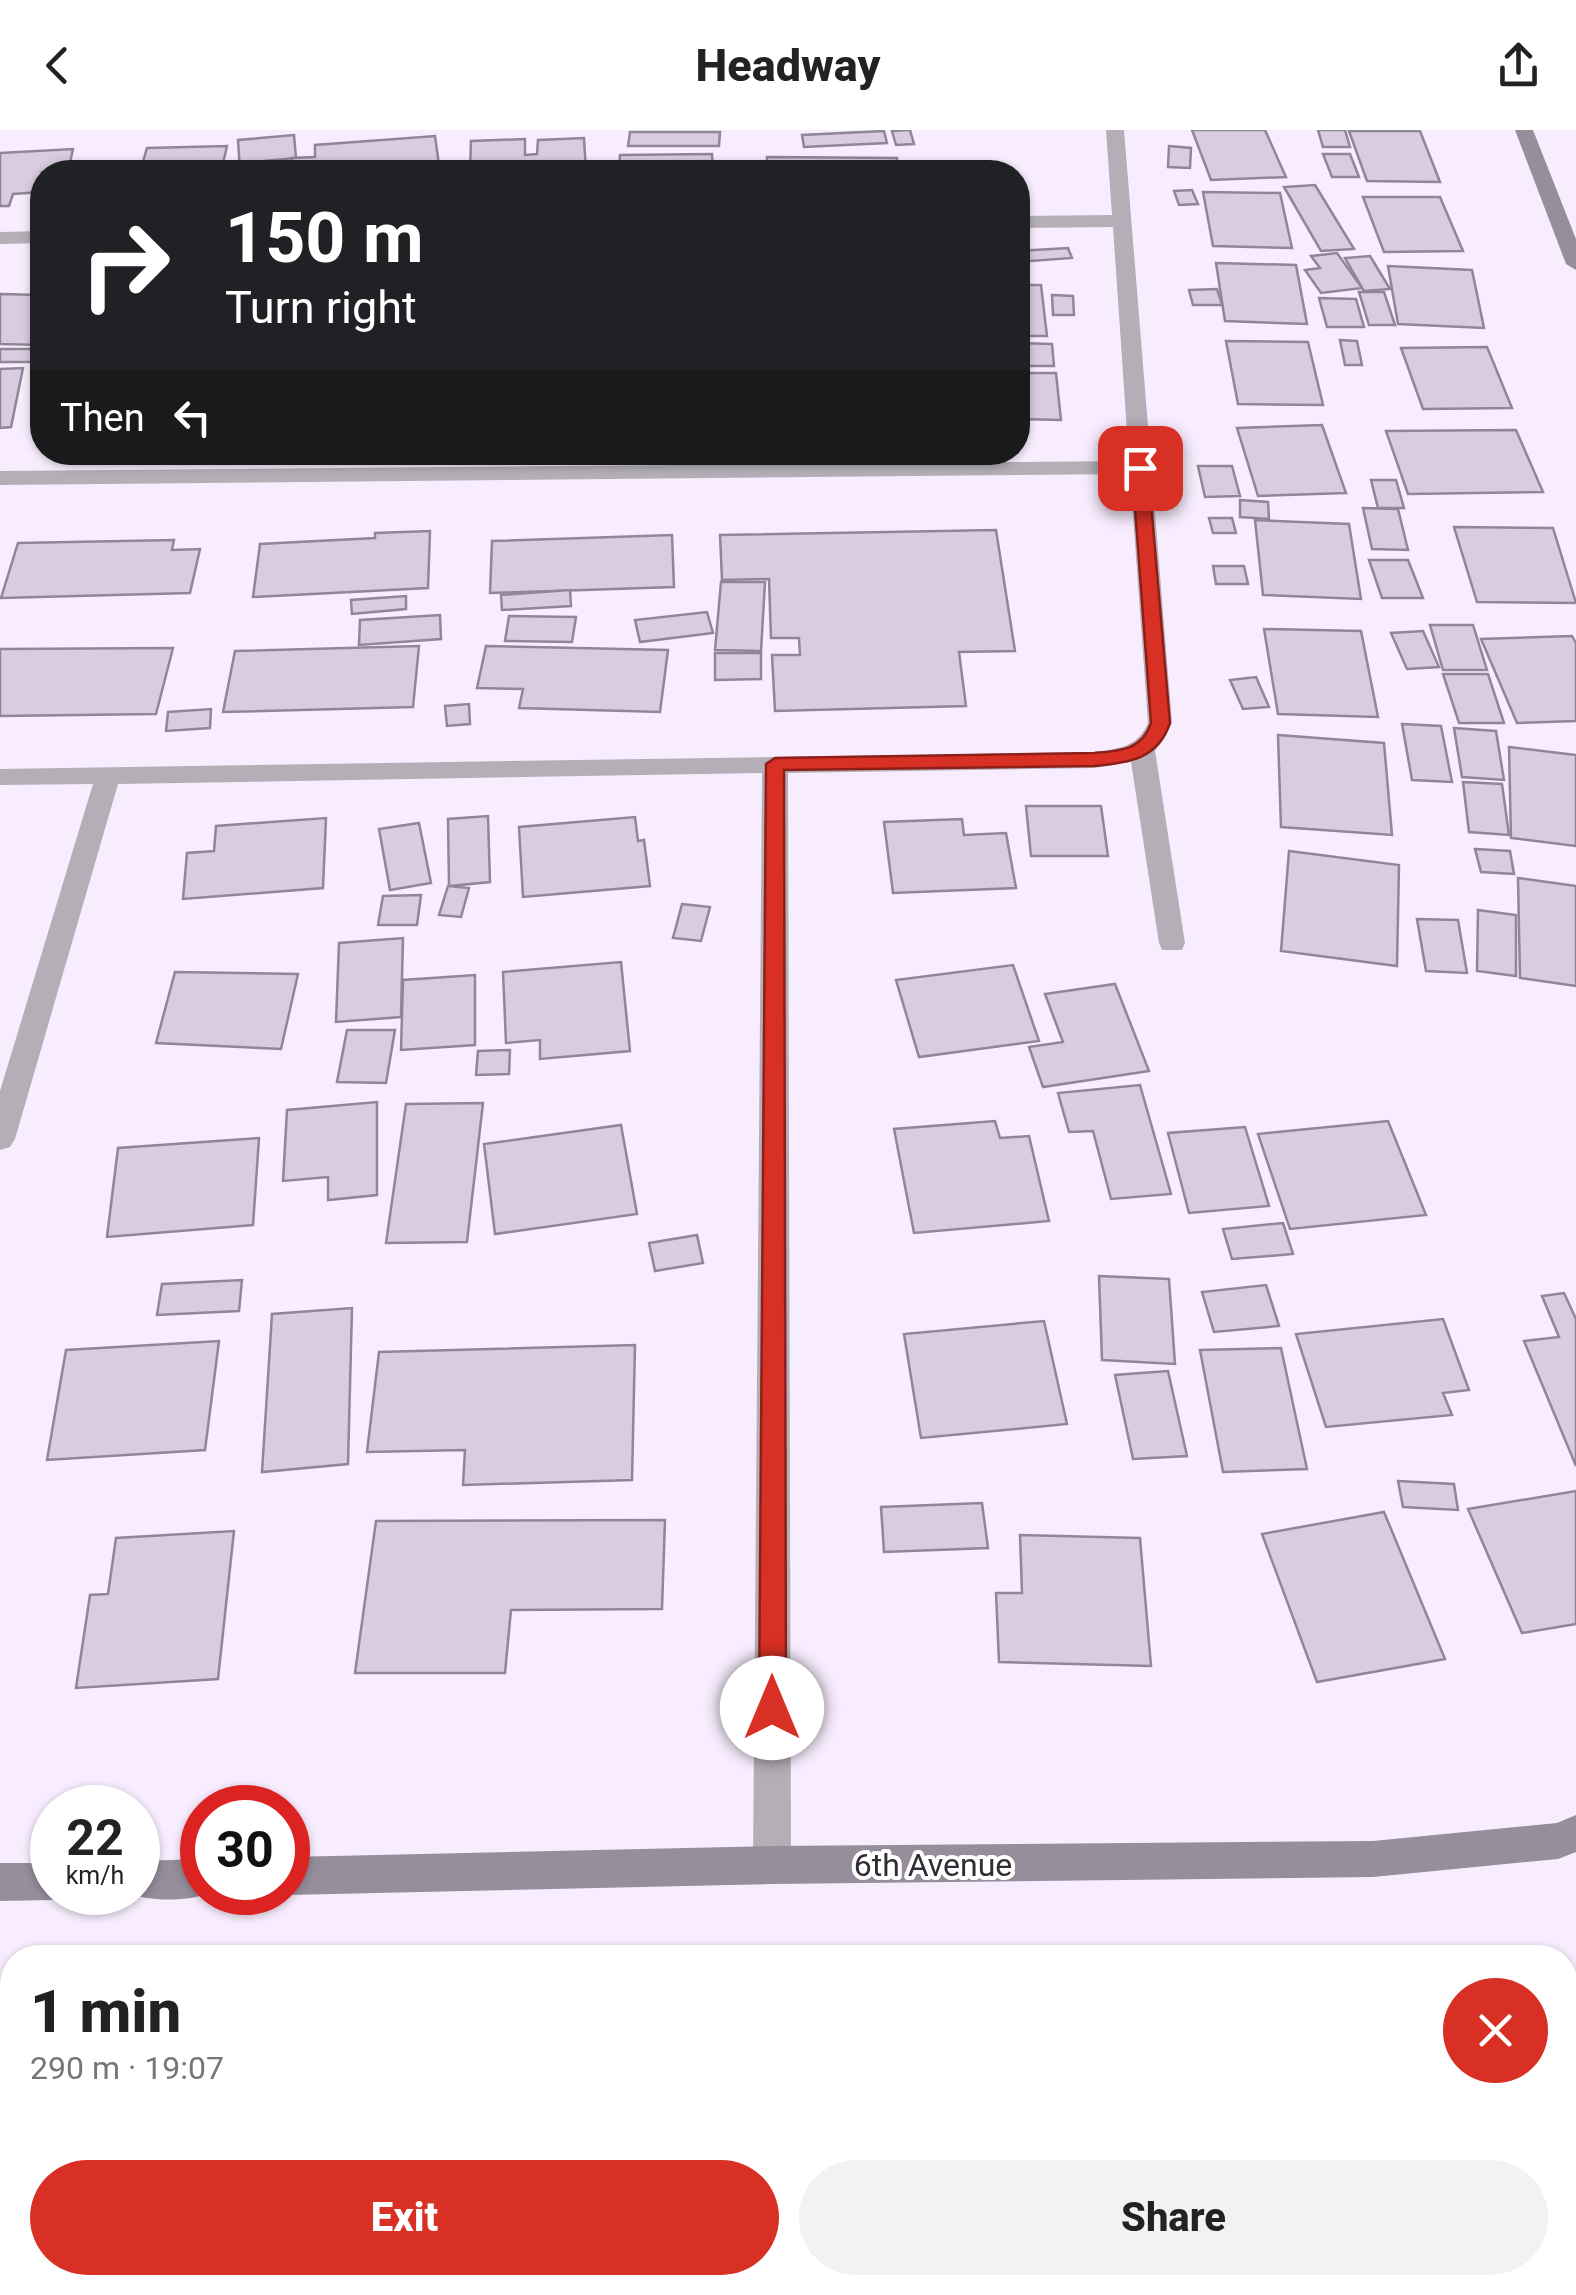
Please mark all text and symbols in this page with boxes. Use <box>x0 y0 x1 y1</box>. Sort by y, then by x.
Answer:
icon: back <box>30 38 85 93</box>
icon: share <box>1491 38 1546 93</box>
text: Headway <box>696 39 880 92</box>
text: 150 m <box>225 197 424 279</box>
icon: right <box>60 200 190 330</box>
text: Turn right <box>225 281 417 334</box>
icon: left <box>165 390 220 445</box>
text: Then <box>60 396 145 440</box>
pin <box>1098 426 1183 511</box>
icon: arrive <box>1113 441 1168 496</box>
position arrow <box>720 1656 824 1760</box>
speed limit sign: 30 <box>180 1785 310 1915</box>
text: 22 <box>66 1809 124 1867</box>
street label: 6th Avenue <box>854 1846 1012 1884</box>
text: km/h <box>66 1861 124 1890</box>
text: 1 min <box>30 1976 181 2047</box>
button: close <box>1443 1978 1548 2083</box>
text: 290 m · 19:07 <box>30 2049 224 2087</box>
button: Exit <box>30 2160 779 2275</box>
button: Share <box>799 2160 1548 2275</box>

